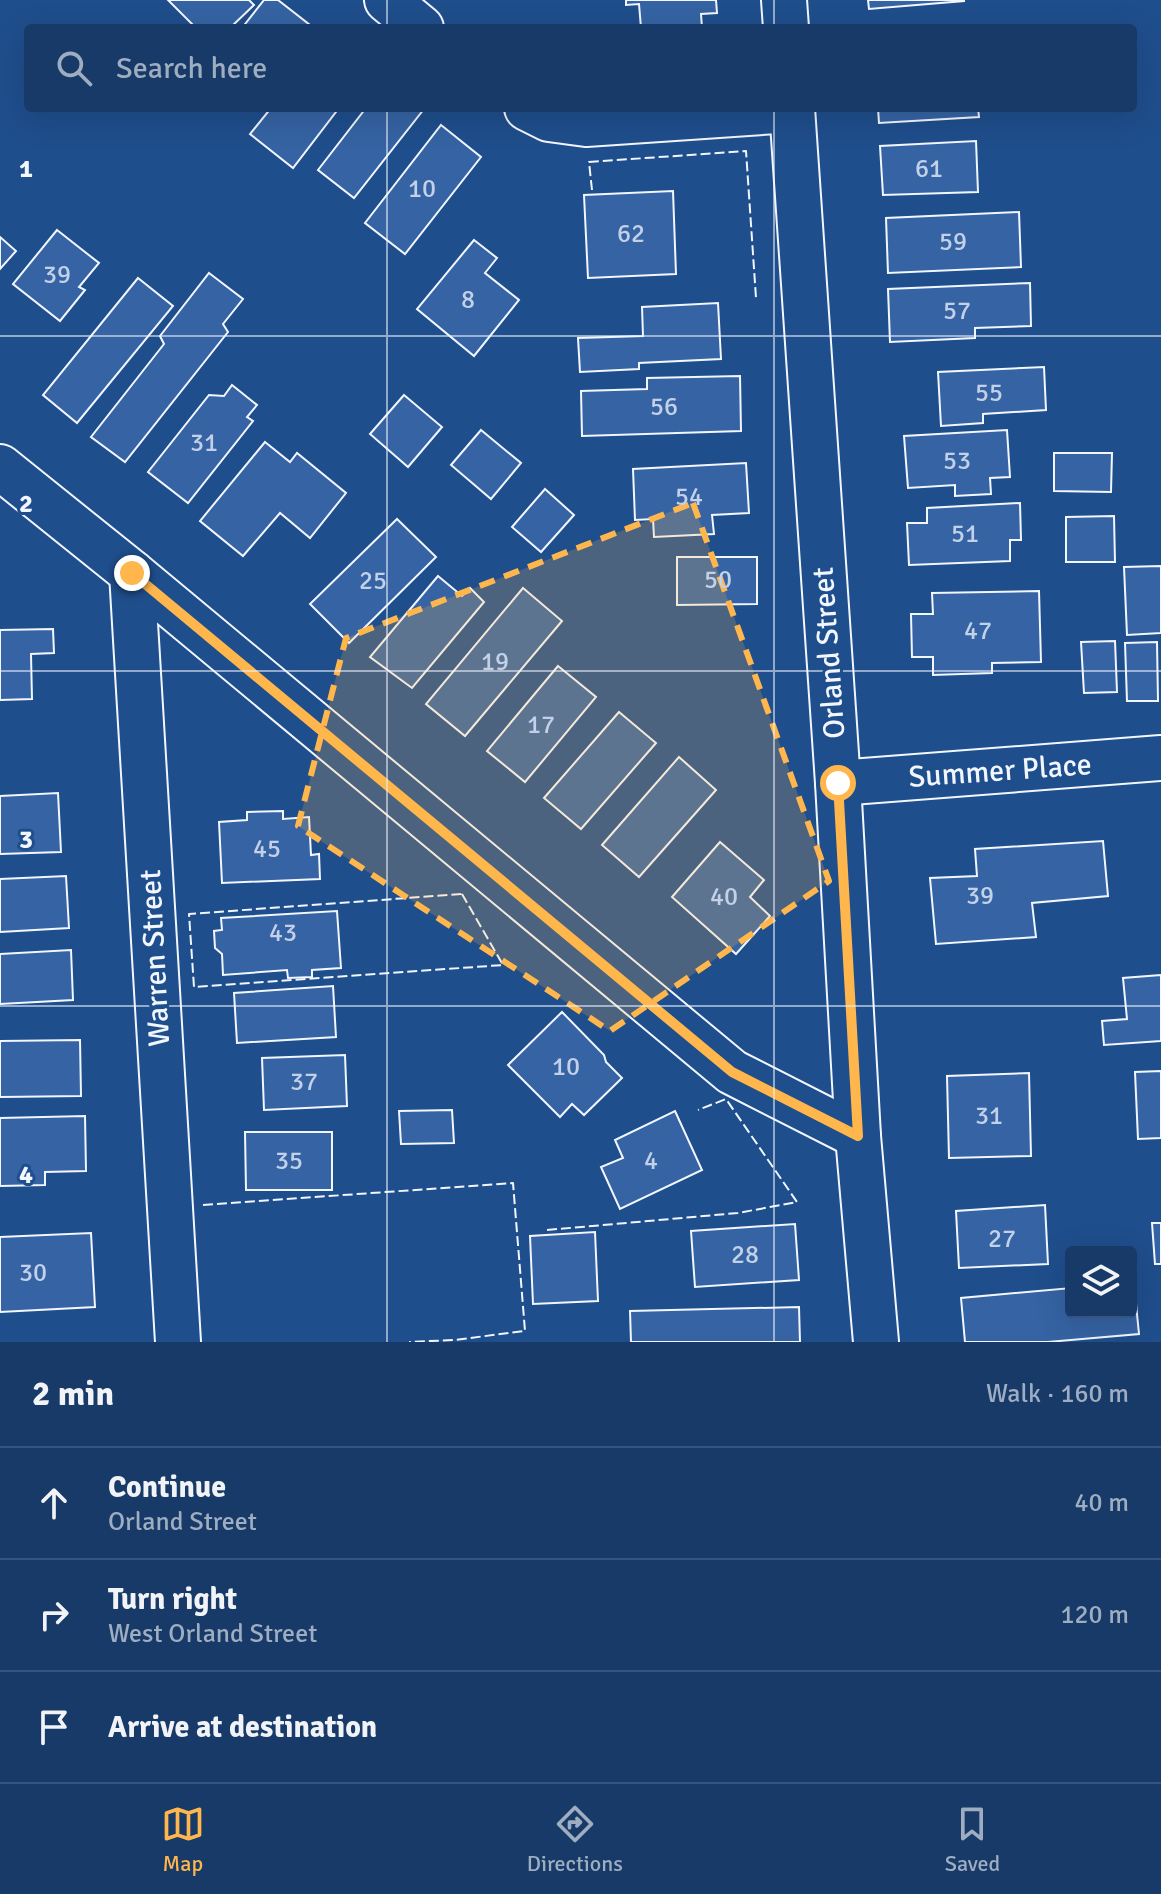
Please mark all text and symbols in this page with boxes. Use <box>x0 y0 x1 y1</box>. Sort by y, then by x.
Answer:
search box <box>24 24 1137 112</box>
icon: search <box>52 46 96 90</box>
text: Search here <box>116 50 267 87</box>
text: 1 <box>19 153 33 185</box>
house number: 61 <box>915 153 943 185</box>
house number: 10 <box>408 173 436 205</box>
house number: 62 <box>617 218 645 250</box>
house number: 59 <box>939 226 967 258</box>
house number: 39 <box>43 259 71 291</box>
house number: 8 <box>461 284 475 316</box>
house number: 57 <box>943 295 971 327</box>
house number: 55 <box>975 377 1003 409</box>
house number: 56 <box>650 391 678 423</box>
house number: 31 <box>190 427 218 459</box>
house number: 53 <box>943 445 971 477</box>
house number: 54 <box>675 481 703 513</box>
text: 2 <box>19 488 33 520</box>
house number: 51 <box>951 518 979 550</box>
route end <box>114 555 150 591</box>
house number: 50 <box>704 564 732 596</box>
house number: 25 <box>359 565 387 597</box>
street label: Orland Street <box>805 566 853 740</box>
house number: 47 <box>964 615 992 647</box>
house number: 19 <box>481 646 509 678</box>
house number: 17 <box>527 709 555 741</box>
street label: Summer Place <box>907 746 1093 796</box>
route start <box>820 765 856 801</box>
text: 3 <box>19 824 33 856</box>
house number: 45 <box>253 833 281 865</box>
street label: Warren Street <box>132 869 178 1047</box>
house number: 39 <box>966 880 994 912</box>
house number: 40 <box>710 881 738 913</box>
house number: 43 <box>269 917 297 949</box>
house number: 10 <box>552 1051 580 1083</box>
house number: 37 <box>290 1066 318 1098</box>
house number: 31 <box>975 1100 1003 1132</box>
house number: 35 <box>275 1145 303 1177</box>
house number: 4 <box>644 1145 658 1177</box>
text: 4 <box>19 1159 33 1191</box>
house number: 27 <box>988 1223 1016 1255</box>
house number: 28 <box>731 1239 759 1271</box>
map controls <box>1065 1246 1137 1318</box>
button: layers <box>1065 1246 1137 1318</box>
house number: 30 <box>19 1257 47 1289</box>
text: 2 min <box>32 1373 114 1415</box>
text: Walk · 160 m <box>986 1378 1129 1410</box>
text: Continue <box>108 1469 226 1506</box>
icon: ahead <box>32 1481 76 1525</box>
text: 40 m <box>1074 1487 1129 1519</box>
text: Orland Street <box>108 1506 257 1538</box>
text: Turn right <box>108 1581 237 1618</box>
icon: right <box>32 1593 76 1637</box>
text: 120 m <box>1060 1599 1129 1631</box>
text: West Orland Street <box>108 1618 317 1650</box>
icon: arrive <box>32 1705 76 1749</box>
text: Arrive at destination <box>108 1709 377 1746</box>
tab: Map <box>161 1802 205 1877</box>
tab: Directions <box>527 1802 623 1877</box>
tab: Saved <box>945 1802 1000 1877</box>

